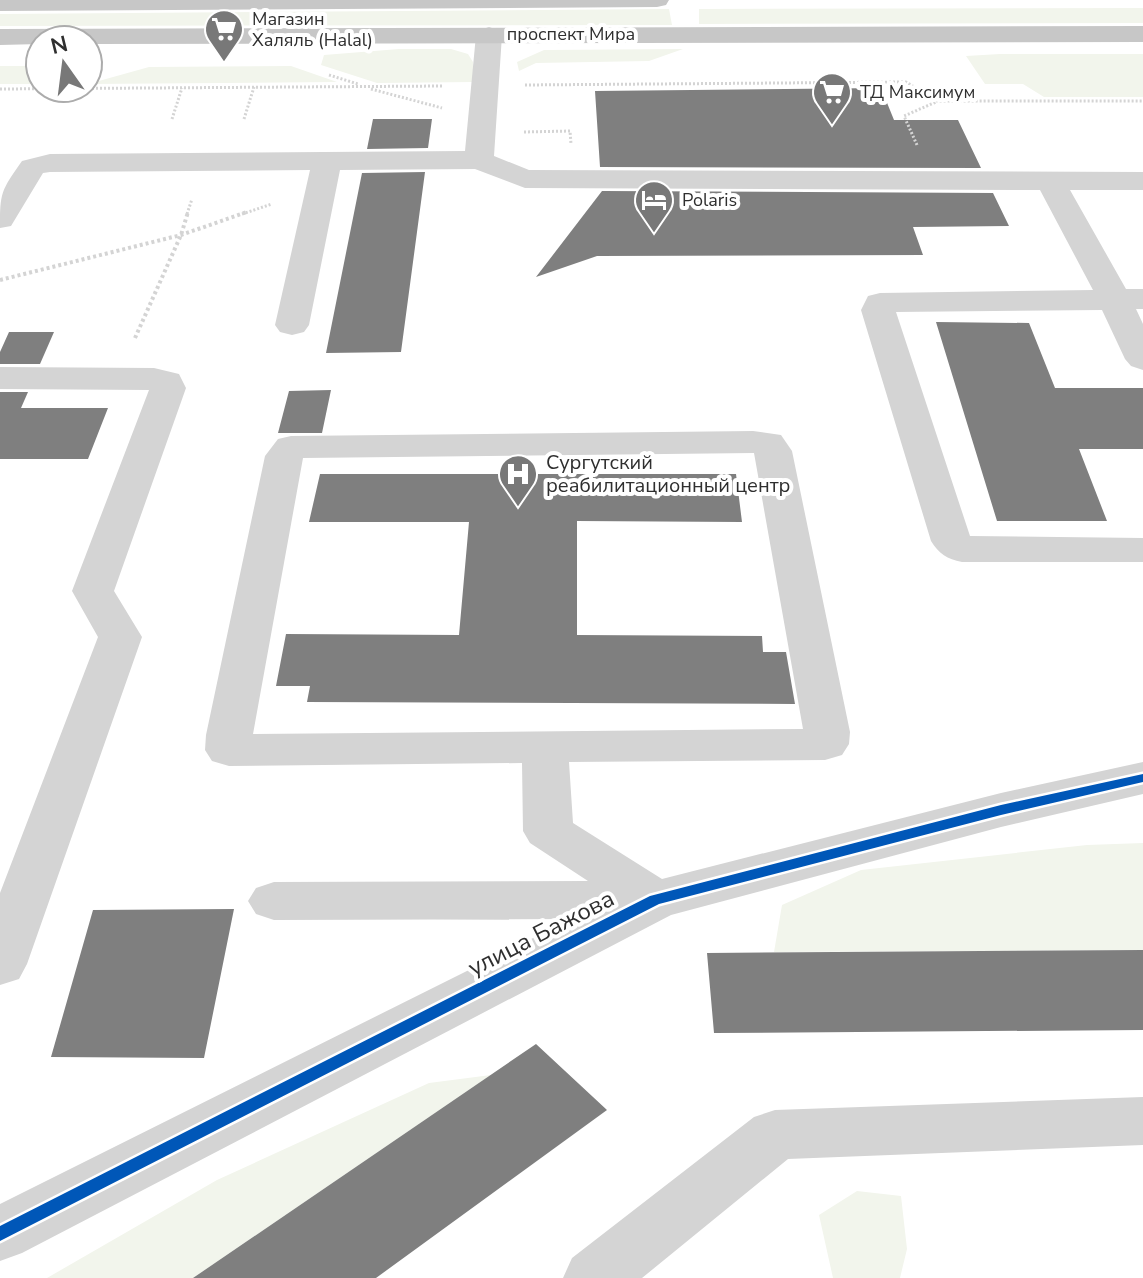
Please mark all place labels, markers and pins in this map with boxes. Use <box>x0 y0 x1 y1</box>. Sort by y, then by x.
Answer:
place label: Магазин Халяль (Halal) <box>252 7 373 52</box>
supermarket icon: Магазин Халяль (Halal) <box>203 8 245 63</box>
supermarket icon: ТД Максимум <box>811 71 853 126</box>
place label: ТД Максимум <box>860 80 975 104</box>
hotel icon: Polaris <box>633 179 675 234</box>
place label: Polaris <box>682 188 737 212</box>
place label: Сургутский реабилитационный центр <box>546 449 790 499</box>
hospital icon: Сургутский реабилитационный центр <box>497 453 539 508</box>

